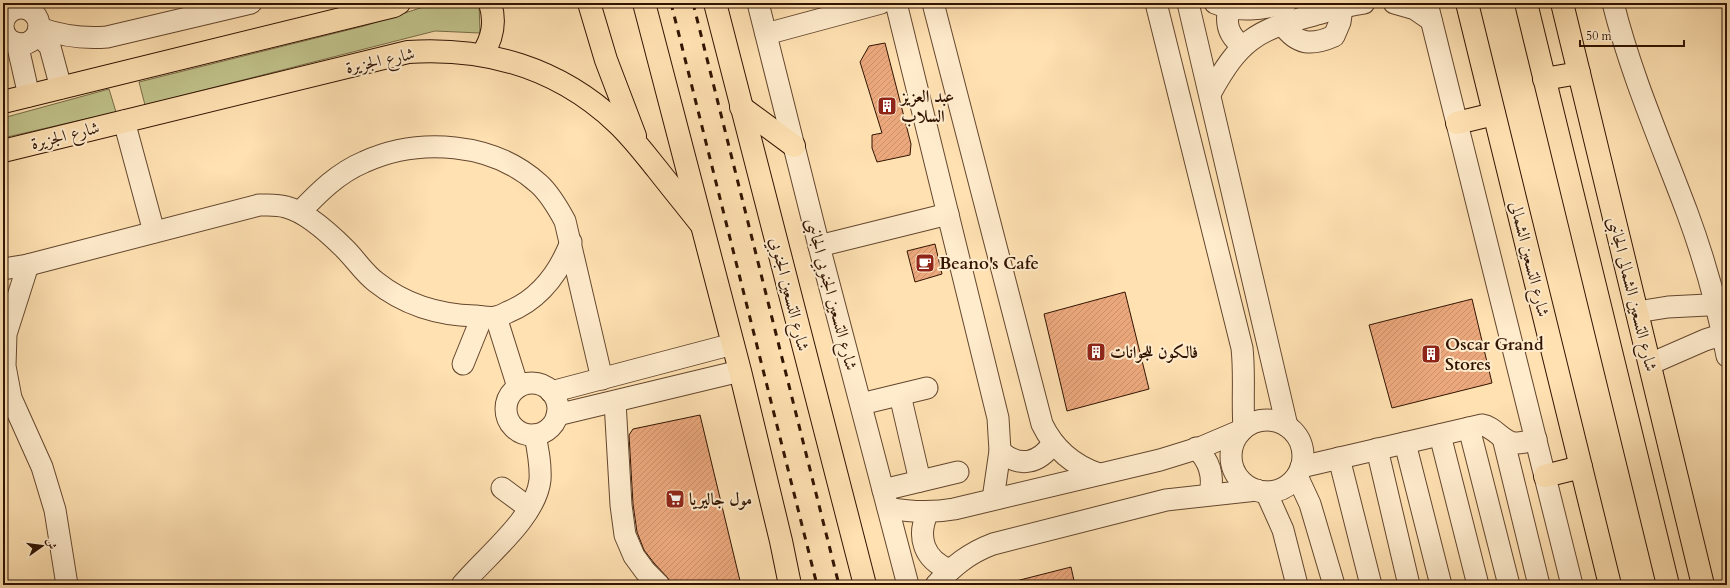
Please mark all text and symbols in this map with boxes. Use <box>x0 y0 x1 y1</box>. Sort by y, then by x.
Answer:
scale bar <box>1580 22 1684 48</box>
text: 50 m <box>1586 28 1613 44</box>
street label: شارع الجزيرة <box>343 42 417 81</box>
place label: عبد العزيز السلاب <box>899 85 954 128</box>
building icon: عبد العزيز السلاب <box>876 95 898 117</box>
street label: شارع الجزيرة <box>28 116 102 157</box>
street label: شارع التسعين الشمالى <box>1502 199 1555 320</box>
street label: شارع التسعين الشمالى الجانبى <box>1600 214 1663 374</box>
street label: شارع التسعين الجنوبي الجانبى <box>797 215 863 374</box>
street label: شارع التسعين الجنوبي <box>761 235 815 354</box>
cafe icon: Beano's Cafe <box>914 252 936 274</box>
place label: Beano's Cafe <box>939 252 1039 275</box>
place label: Oscar Grand Stores <box>1445 333 1544 376</box>
building icon: فالكون للجوانات <box>1085 341 1107 363</box>
place label: فالكون للجوانات <box>1110 341 1198 364</box>
building icon: Oscar Grand Stores <box>1420 343 1442 365</box>
supermarket icon: مول جاليريا <box>664 488 686 510</box>
place label: مول جاليريا <box>689 488 752 511</box>
north arrow <box>22 526 62 566</box>
text: ش <box>43 537 60 551</box>

